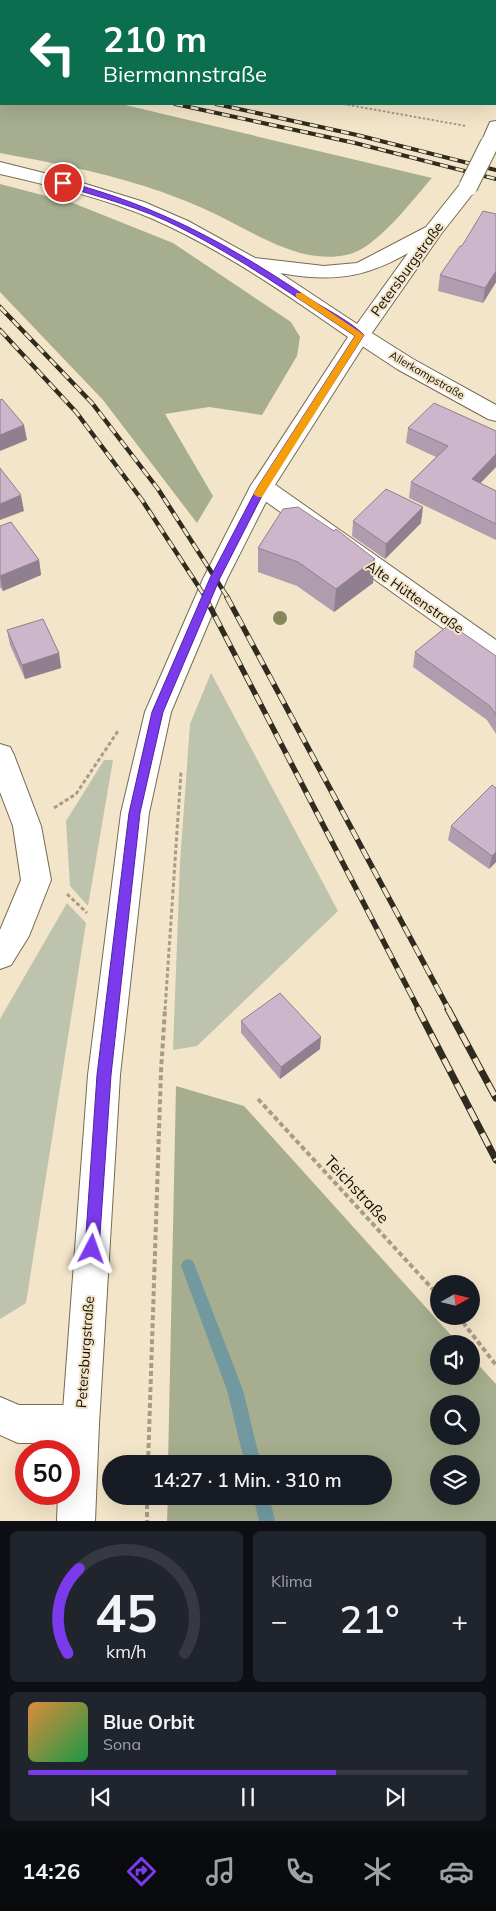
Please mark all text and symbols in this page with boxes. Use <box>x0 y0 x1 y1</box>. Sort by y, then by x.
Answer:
text: 210 m <box>103 17 207 61</box>
icon: left <box>20 20 85 85</box>
text: Biermannstraße <box>103 60 267 88</box>
pin <box>42 162 84 204</box>
icon: arrive <box>49 169 77 197</box>
street label: Petersburgstraße <box>367 218 447 320</box>
street label: Allerkampstraße <box>387 348 467 402</box>
street label: Alte Hüttenstraße <box>362 556 468 638</box>
street label: Teichstraße <box>320 1151 394 1227</box>
position arrow <box>65 1222 117 1274</box>
north arrow <box>430 1275 480 1325</box>
map controls <box>430 1275 480 1505</box>
street label: Petersburgstraße <box>72 1295 98 1409</box>
button: sound <box>430 1335 480 1385</box>
button: search <box>430 1395 480 1445</box>
speed limit sign: 50 <box>15 1440 80 1505</box>
button: layers <box>430 1455 480 1505</box>
text: 14:27 · 1 Min. · 310 m <box>152 1468 342 1492</box>
text: Klima <box>271 1571 312 1591</box>
text: 45 <box>95 1580 158 1645</box>
text: 21° <box>340 1595 399 1643</box>
text: − <box>271 1603 288 1638</box>
text: + <box>451 1603 468 1638</box>
text: km/h <box>106 1640 147 1662</box>
text: Blue Orbit <box>103 1710 194 1734</box>
text: Sona <box>103 1734 141 1754</box>
icon: previous <box>87 1783 115 1811</box>
icon: pause <box>234 1783 262 1811</box>
icon: next <box>381 1783 409 1811</box>
icon: directions <box>124 1854 159 1889</box>
icon: music <box>203 1854 238 1889</box>
icon: phone <box>282 1854 317 1889</box>
icon: climate <box>360 1854 395 1889</box>
icon: car <box>439 1854 474 1889</box>
text: 14:26 <box>22 1857 80 1885</box>

